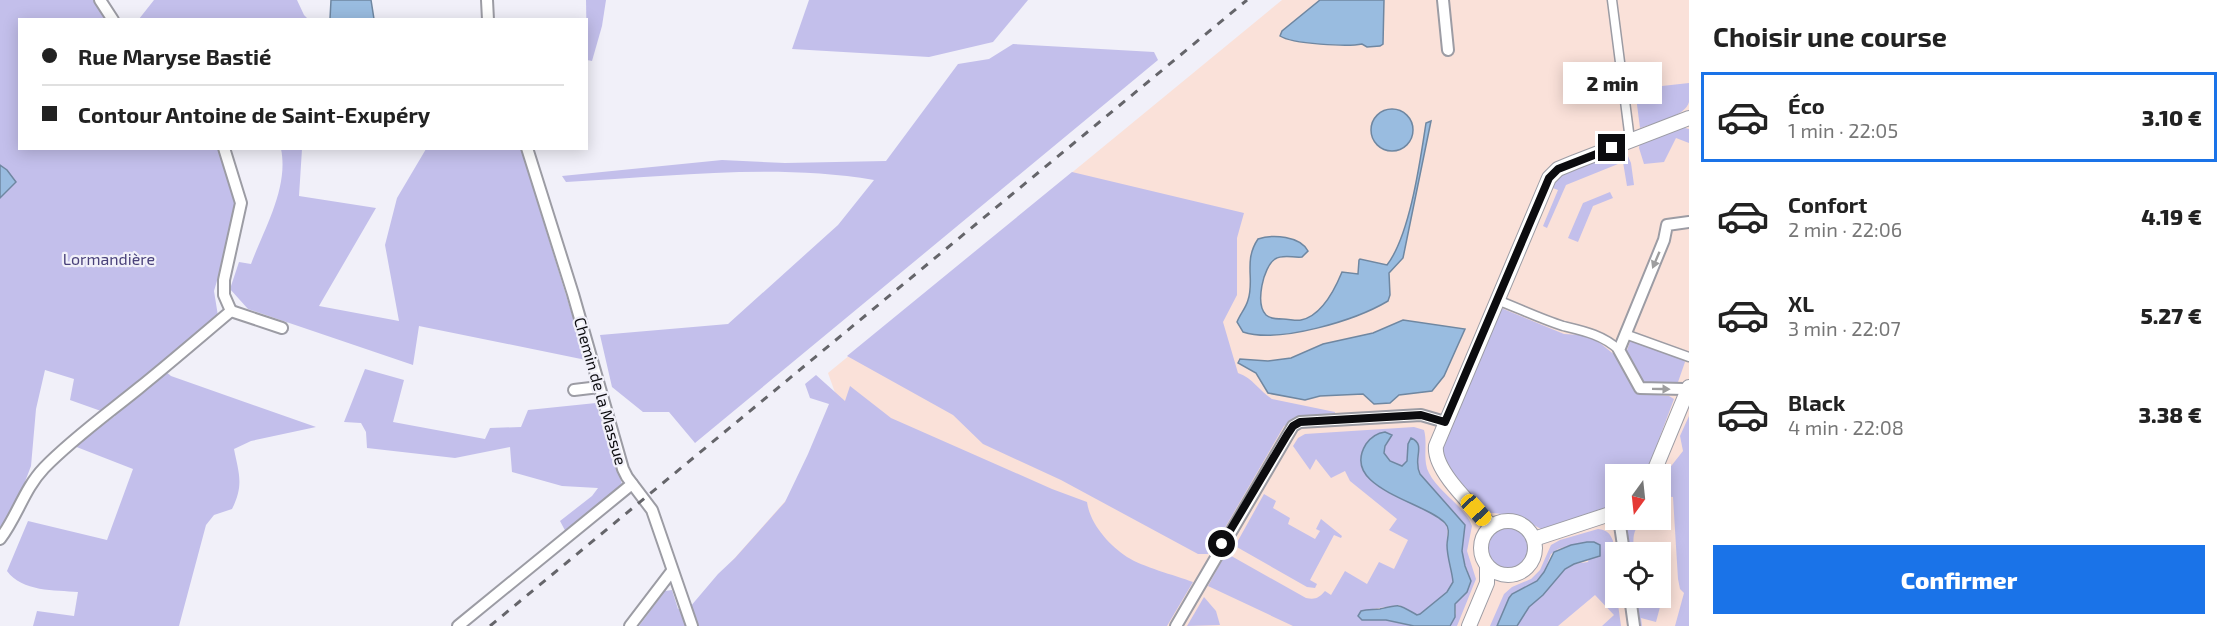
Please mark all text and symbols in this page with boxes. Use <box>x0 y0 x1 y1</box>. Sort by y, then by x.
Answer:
text: Choisir une course <box>1713 20 1947 52</box>
text: Rue Maryse Bastié <box>78 43 272 69</box>
callout: 2 min <box>1562 61 1662 103</box>
text: 2 min <box>1587 71 1638 95</box>
icon: car <box>1716 90 1770 144</box>
text: Éco <box>1788 92 1825 118</box>
text: Contour Antoine de Saint-Exupéry <box>78 101 430 127</box>
text: 3.10 € <box>2142 104 2202 130</box>
text: 1 min · 22:05 <box>1788 118 1898 142</box>
route end <box>1598 134 1625 161</box>
icon: car <box>1716 189 1770 243</box>
text: Confort <box>1788 191 1867 217</box>
text: 4.19 € <box>2141 203 2202 229</box>
text: 2 min · 22:06 <box>1788 217 1902 241</box>
park label: Lormandière <box>63 249 155 268</box>
one-way arrow <box>1651 251 1661 269</box>
icon: car <box>1716 288 1770 342</box>
text: XL <box>1788 290 1814 316</box>
text: 5.27 € <box>2140 302 2202 328</box>
street label: Chemin de la Massue <box>571 315 631 467</box>
text: 3 min · 22:07 <box>1788 316 1901 340</box>
one-way arrow <box>1652 384 1671 393</box>
icon: car <box>1716 387 1770 441</box>
text: Black <box>1788 389 1845 415</box>
text: 3.38 € <box>2139 401 2202 427</box>
text: 4 min · 22:08 <box>1788 415 1904 439</box>
north arrow <box>1605 464 1671 530</box>
map controls <box>1605 464 1671 608</box>
car <box>1457 491 1495 529</box>
route start <box>1208 530 1235 557</box>
button: locate <box>1605 542 1671 608</box>
button: Confirmer <box>1713 545 2205 614</box>

